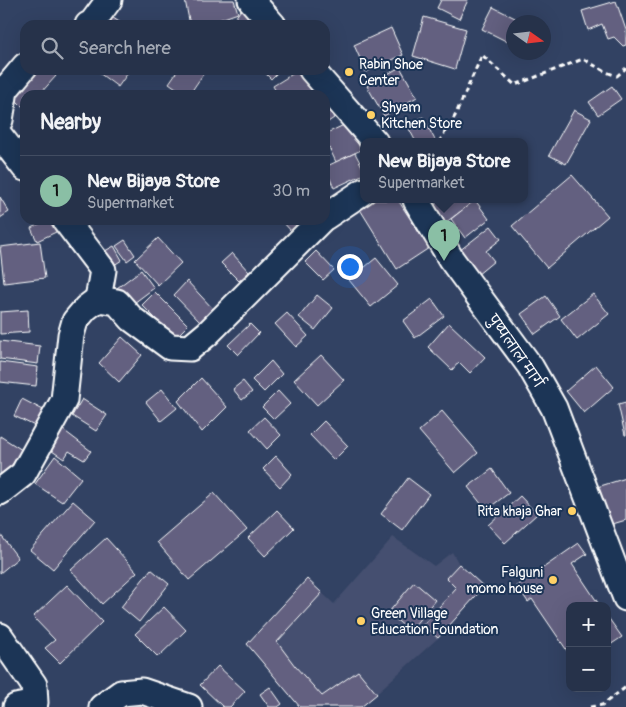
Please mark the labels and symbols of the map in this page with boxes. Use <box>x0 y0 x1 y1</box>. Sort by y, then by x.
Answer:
north arrow <box>506 15 551 60</box>
place label: Rabin Shoe Center <box>359 56 423 89</box>
marker: Rabin Shoe Center <box>343 66 355 78</box>
place label: Shyam Kitchen Store <box>381 99 462 132</box>
marker: Shyam Kitchen Store <box>365 109 377 121</box>
pin: 1 <box>428 220 460 261</box>
your location <box>337 254 363 280</box>
street label: पुष्पलाल मार्ग <box>481 309 550 394</box>
place label: Rita khaja Ghar <box>477 503 562 520</box>
marker: Rita khaja Ghar <box>566 505 578 517</box>
place label: Falguni momo house <box>466 564 544 597</box>
marker: Falguni momo house <box>547 574 559 586</box>
place label: Green Village Education Foundation <box>371 605 499 638</box>
marker: Green Village Education Foundation <box>355 615 367 627</box>

